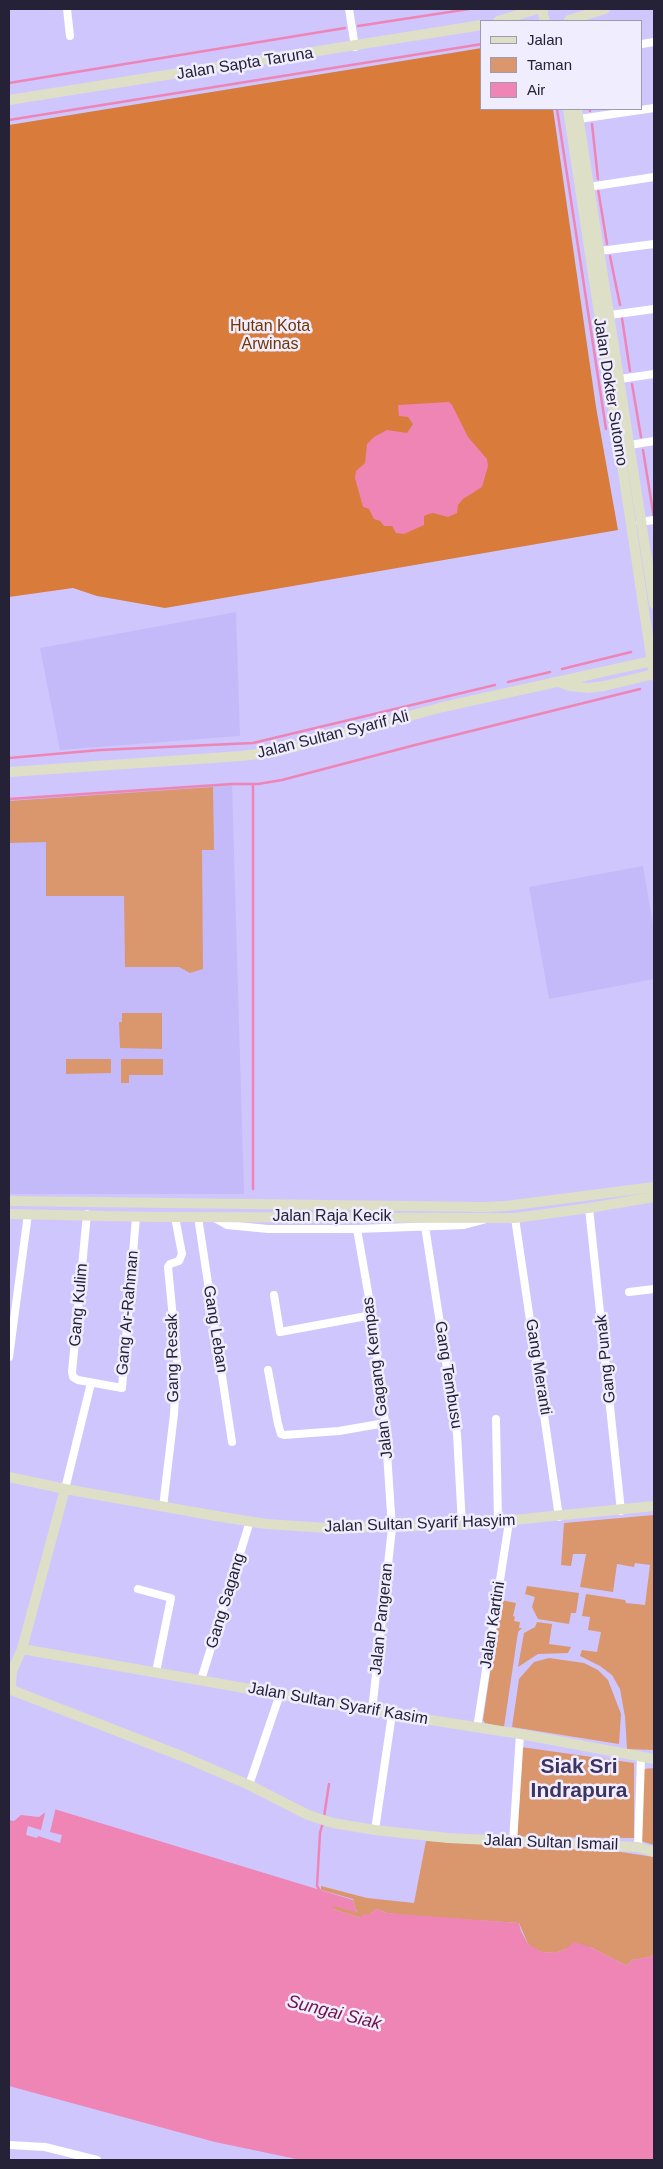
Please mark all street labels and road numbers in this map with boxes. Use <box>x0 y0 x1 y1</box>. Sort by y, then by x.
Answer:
street label: Jalan Sapta Taruna <box>175 44 315 84</box>
street label: Jalan Dokter Sutomo <box>589 317 631 467</box>
street label: Jalan Sultan Syarif Ali <box>255 707 411 763</box>
street label: Jalan Raja Kecik <box>272 1207 392 1227</box>
street label: Gang Ar-Rahman <box>113 1250 143 1376</box>
street label: Gang Kulim <box>66 1263 92 1347</box>
street label: Gang Leban <box>199 1284 231 1374</box>
street label: Jalan Gagang Kempas <box>359 1296 397 1460</box>
street label: Gang Resak <box>163 1313 183 1403</box>
street label: Gang Punak <box>592 1314 620 1404</box>
street label: Gang Meranti <box>521 1318 555 1416</box>
street label: Gang Tembusu <box>430 1320 466 1430</box>
street label: Jalan Sultan Syarif Hasyim <box>324 1511 516 1537</box>
street label: Gang Sagang <box>202 1551 250 1651</box>
street label: Jalan Pangeran <box>367 1562 397 1676</box>
street label: Jalan Kartini <box>477 1580 509 1670</box>
street label: Jalan Sultan Syarif Kasim <box>247 1679 429 1729</box>
street label: Jalan Sultan Ismail <box>484 1831 618 1855</box>

